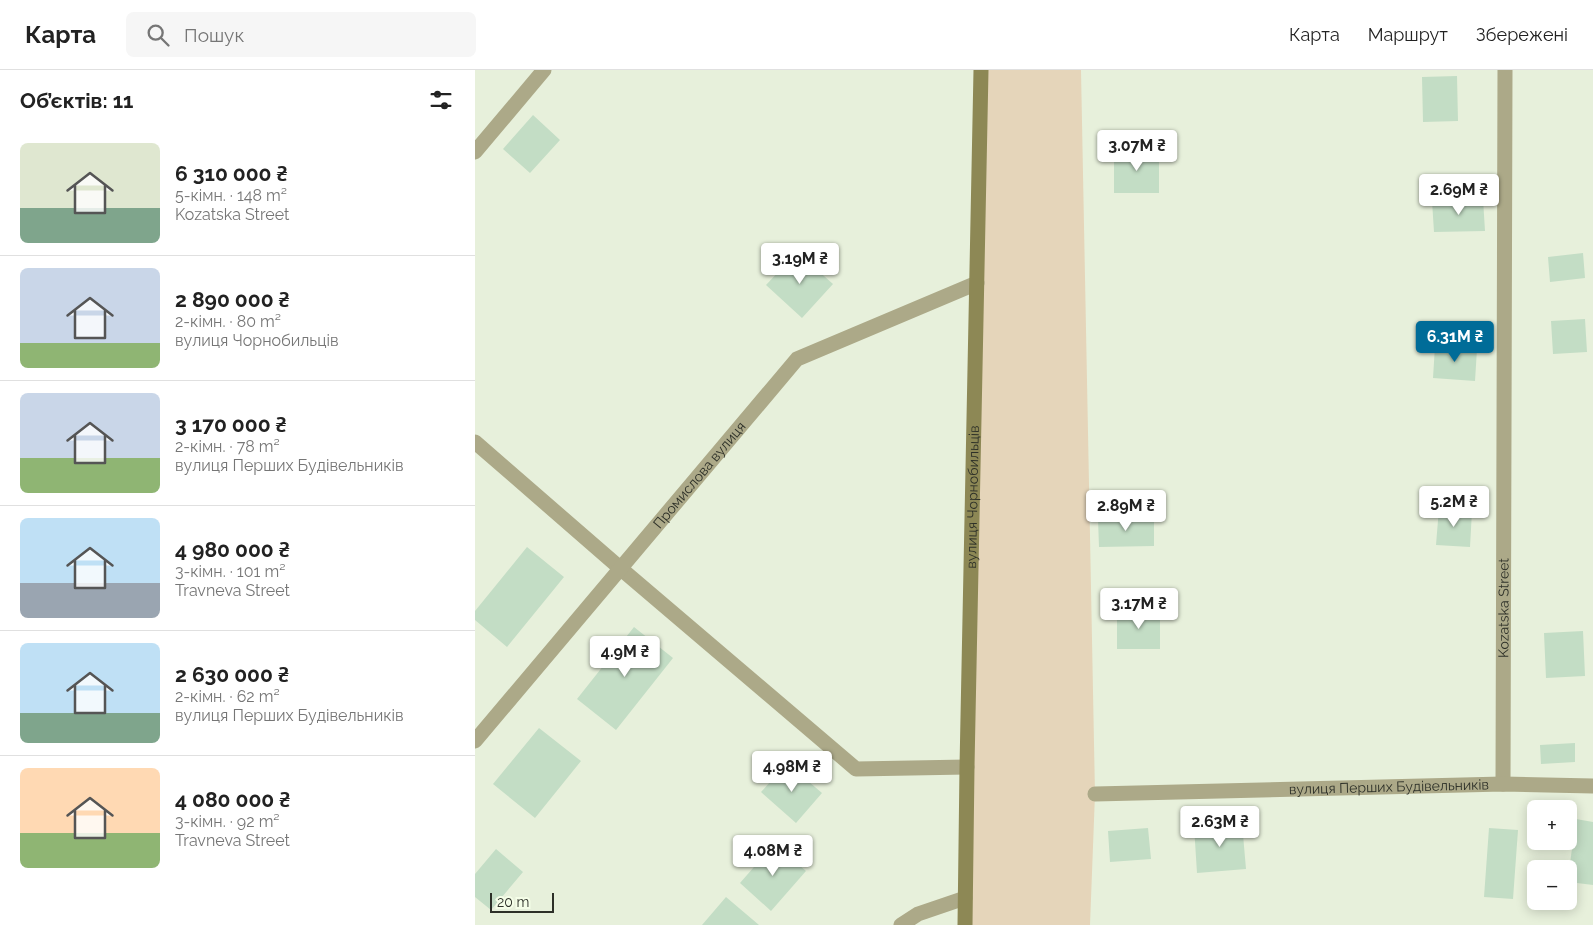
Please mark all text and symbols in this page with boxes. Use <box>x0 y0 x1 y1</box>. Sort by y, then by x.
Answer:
search box <box>126 12 476 57</box>
text: Карта <box>25 20 96 49</box>
icon: search <box>144 21 172 49</box>
text: Пошук <box>184 24 244 46</box>
text: Карта <box>1289 24 1340 45</box>
text: Маршрут <box>1368 24 1448 45</box>
text: Збережені <box>1476 24 1568 45</box>
icon: filters <box>427 86 455 114</box>
text: Об’єктів: 11 <box>20 88 133 113</box>
pin: 3.07M ₴ <box>1091 129 1183 172</box>
text: 3.07M ₴ <box>1108 136 1166 155</box>
text: 6 310 000 ₴ <box>175 161 288 186</box>
icon: home <box>60 163 120 223</box>
pin: 2.69M ₴ <box>1413 174 1505 216</box>
text: 2.69M ₴ <box>1430 180 1488 199</box>
text: 5-кімн. · 148 m² <box>175 186 287 205</box>
text: Kozatska Street <box>175 205 289 224</box>
pin: 3.19M ₴ <box>754 242 846 285</box>
text: 3.19M ₴ <box>772 249 828 268</box>
text: 2 890 000 ₴ <box>175 287 290 312</box>
icon: home <box>60 288 120 348</box>
text: 2-кімн. · 80 m² <box>175 312 281 331</box>
pin: 6.31M ₴ <box>1409 320 1501 363</box>
text: 6.31M ₴ <box>1427 327 1483 346</box>
text: вулиця Чорнобильців <box>175 331 338 350</box>
text: 3 170 000 ₴ <box>175 412 287 437</box>
icon: home <box>60 413 120 473</box>
street label: Промислова вулиця <box>650 418 749 532</box>
street label: вулиця Чорнобильців <box>963 425 982 569</box>
text: 2-кімн. · 78 m² <box>175 437 280 456</box>
text: вулиця Перших Будівельників <box>175 456 404 475</box>
pin: 5.2M ₴ <box>1413 486 1495 528</box>
pin: 2.89M ₴ <box>1080 490 1172 532</box>
text: 5.2M ₴ <box>1430 492 1478 511</box>
text: 2.89M ₴ <box>1097 496 1155 515</box>
text: 4 980 000 ₴ <box>175 537 290 562</box>
icon: home <box>60 538 120 598</box>
street label: Kozatska Street <box>1495 558 1512 658</box>
text: 3-кімн. · 101 m² <box>175 562 285 581</box>
text: Travneva Street <box>175 581 290 600</box>
pin: 3.17M ₴ <box>1093 588 1185 630</box>
text: 3.17M ₴ <box>1111 594 1167 613</box>
pin: 4.9M ₴ <box>584 636 666 678</box>
text: 4.9M ₴ <box>601 642 649 661</box>
text: 2 630 000 ₴ <box>175 662 289 687</box>
icon: home <box>60 663 120 723</box>
text: 2-кімн. · 62 m² <box>175 687 280 706</box>
text: вулиця Перших Будівельників <box>175 706 404 725</box>
pin: 4.98M ₴ <box>746 750 838 793</box>
text: 4.98M ₴ <box>763 757 821 776</box>
street label: вулиця Перших Будівельників <box>1289 776 1489 797</box>
text: 4 080 000 ₴ <box>175 787 290 812</box>
icon: home <box>60 788 120 848</box>
map controls <box>1527 800 1577 910</box>
button: + <box>1527 800 1577 850</box>
pin: 2.63M ₴ <box>1174 806 1266 848</box>
text: 3-кімн. · 92 m² <box>175 812 280 831</box>
text: 2.63M ₴ <box>1191 812 1249 831</box>
text: Travneva Street <box>175 831 290 850</box>
pin: 4.08M ₴ <box>727 834 819 877</box>
text: 4.08M ₴ <box>744 841 802 860</box>
button: − <box>1527 860 1577 910</box>
scale bar <box>490 890 554 913</box>
text: 20 m <box>497 894 529 910</box>

